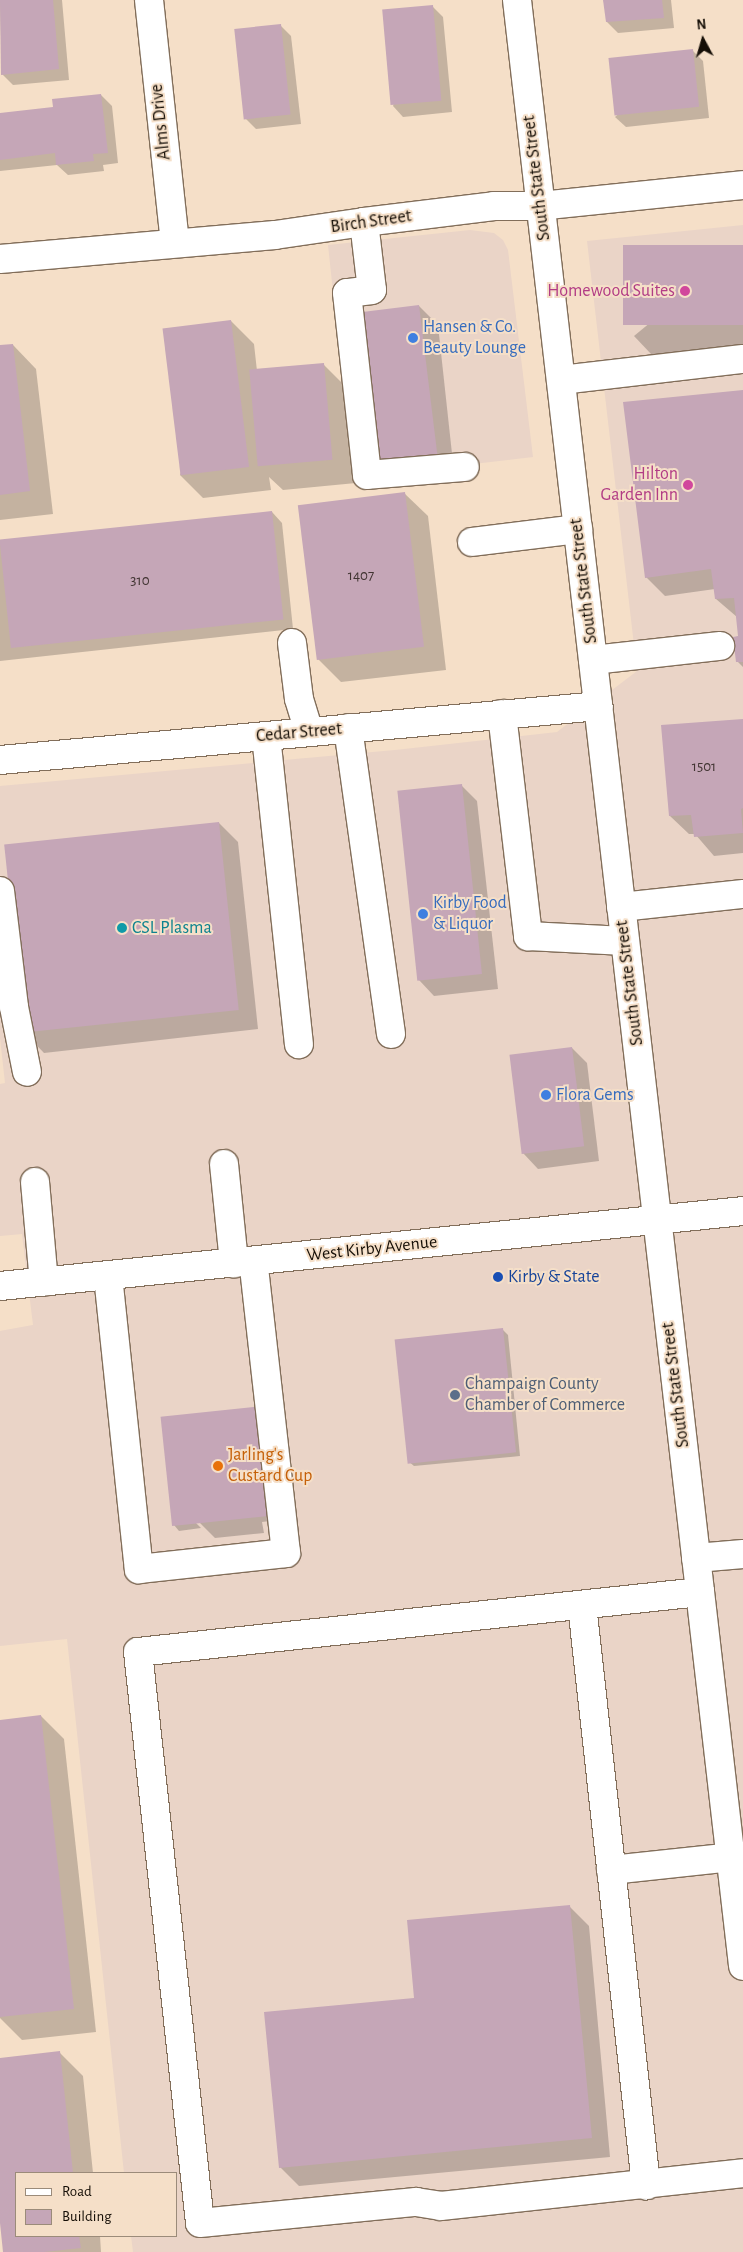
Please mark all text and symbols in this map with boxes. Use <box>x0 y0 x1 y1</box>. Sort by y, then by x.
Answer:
north arrow <box>678 15 728 65</box>
text: N <box>696 18 707 33</box>
street label: Alms Drive <box>146 83 176 161</box>
street label: South State Street <box>519 114 555 242</box>
street label: Birch Street <box>329 206 413 238</box>
place label: Homewood Suites <box>547 280 675 302</box>
marker: Homewood Suites <box>679 285 691 297</box>
place label: Hansen & Co. Beauty Lounge <box>423 317 526 359</box>
marker: Hansen & Co. Beauty Lounge <box>407 332 419 344</box>
place label: Hilton Garden Inn <box>601 464 678 506</box>
marker: Hilton Garden Inn <box>682 479 694 491</box>
street label: South State Street <box>566 517 602 645</box>
house number: 1407 <box>348 567 374 585</box>
house number: 310 <box>130 572 150 590</box>
street label: Cedar Street <box>255 718 343 748</box>
house number: 1501 <box>692 758 716 776</box>
place label: Kirby Food & Liquor <box>433 893 507 936</box>
marker: Kirby Food & Liquor <box>417 908 429 920</box>
place label: CSL Plasma <box>132 917 212 939</box>
street label: South State Street <box>612 919 648 1047</box>
marker: CSL Plasma <box>116 922 128 934</box>
place label: Flora Gems <box>556 1084 634 1106</box>
marker: Flora Gems <box>540 1089 552 1101</box>
street label: West Kirby Avenue <box>306 1231 438 1267</box>
place label: Kirby & State <box>508 1266 599 1288</box>
marker: Kirby & State <box>492 1271 504 1283</box>
street label: South State Street <box>658 1321 694 1449</box>
place label: Champaign County Chamber of Commerce <box>465 1374 625 1416</box>
marker: Champaign County Chamber of Commerce <box>449 1389 461 1401</box>
place label: Jarling's Custard Cup <box>228 1445 312 1488</box>
marker: Jarling's Custard Cup <box>212 1460 224 1472</box>
legend <box>15 2172 178 2237</box>
text: Road <box>62 2184 92 2199</box>
text: Building <box>62 2209 112 2224</box>

